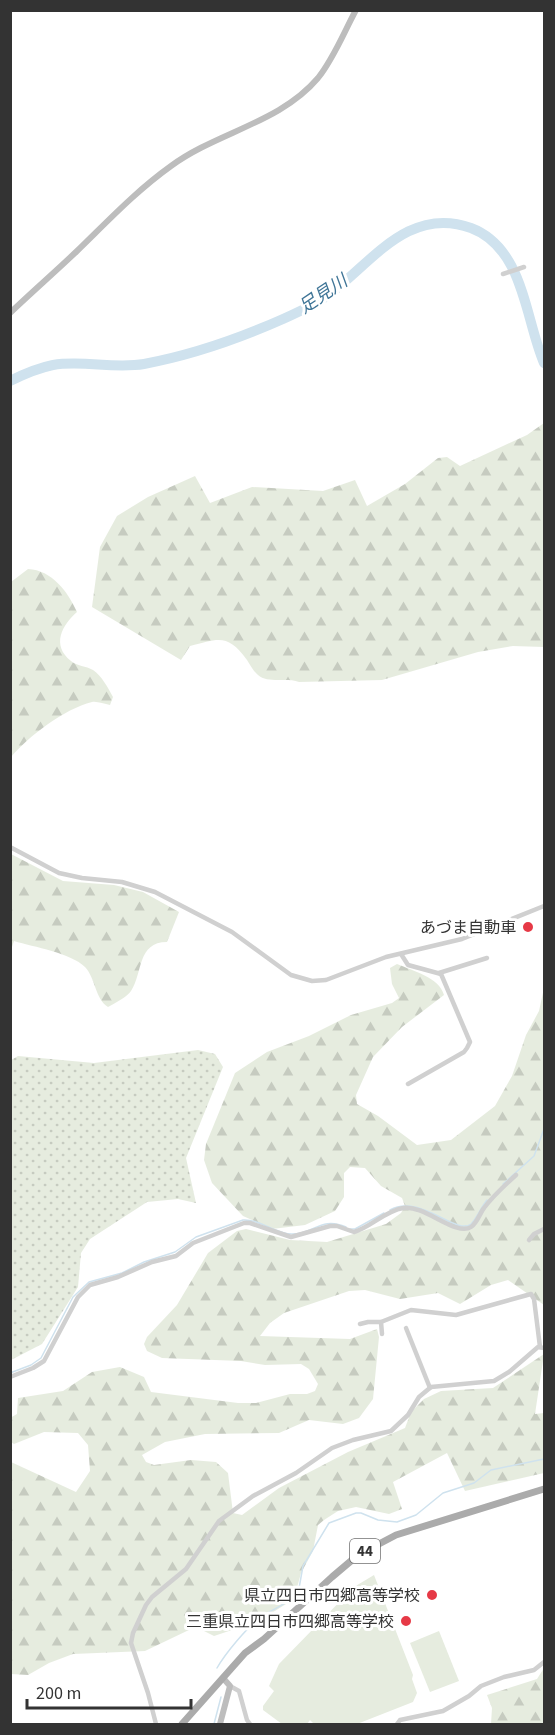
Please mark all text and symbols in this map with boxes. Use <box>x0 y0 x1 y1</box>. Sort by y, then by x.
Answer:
water label: 足見川 <box>294 268 354 320</box>
place label: あづま自動車 <box>420 917 516 939</box>
marker: あづま自動車 <box>521 920 535 934</box>
road number: 44 <box>350 1539 380 1563</box>
place label: 県立四日市四郷高等学校 <box>244 1585 420 1607</box>
marker: 県立四日市四郷高等学校 <box>425 1588 439 1602</box>
place label: 三重県立四日市四郷高等学校 <box>186 1611 394 1633</box>
marker: 三重県立四日市四郷高等学校 <box>399 1614 413 1628</box>
scale bar <box>27 1672 190 1710</box>
text: 200 m <box>36 1681 81 1706</box>

